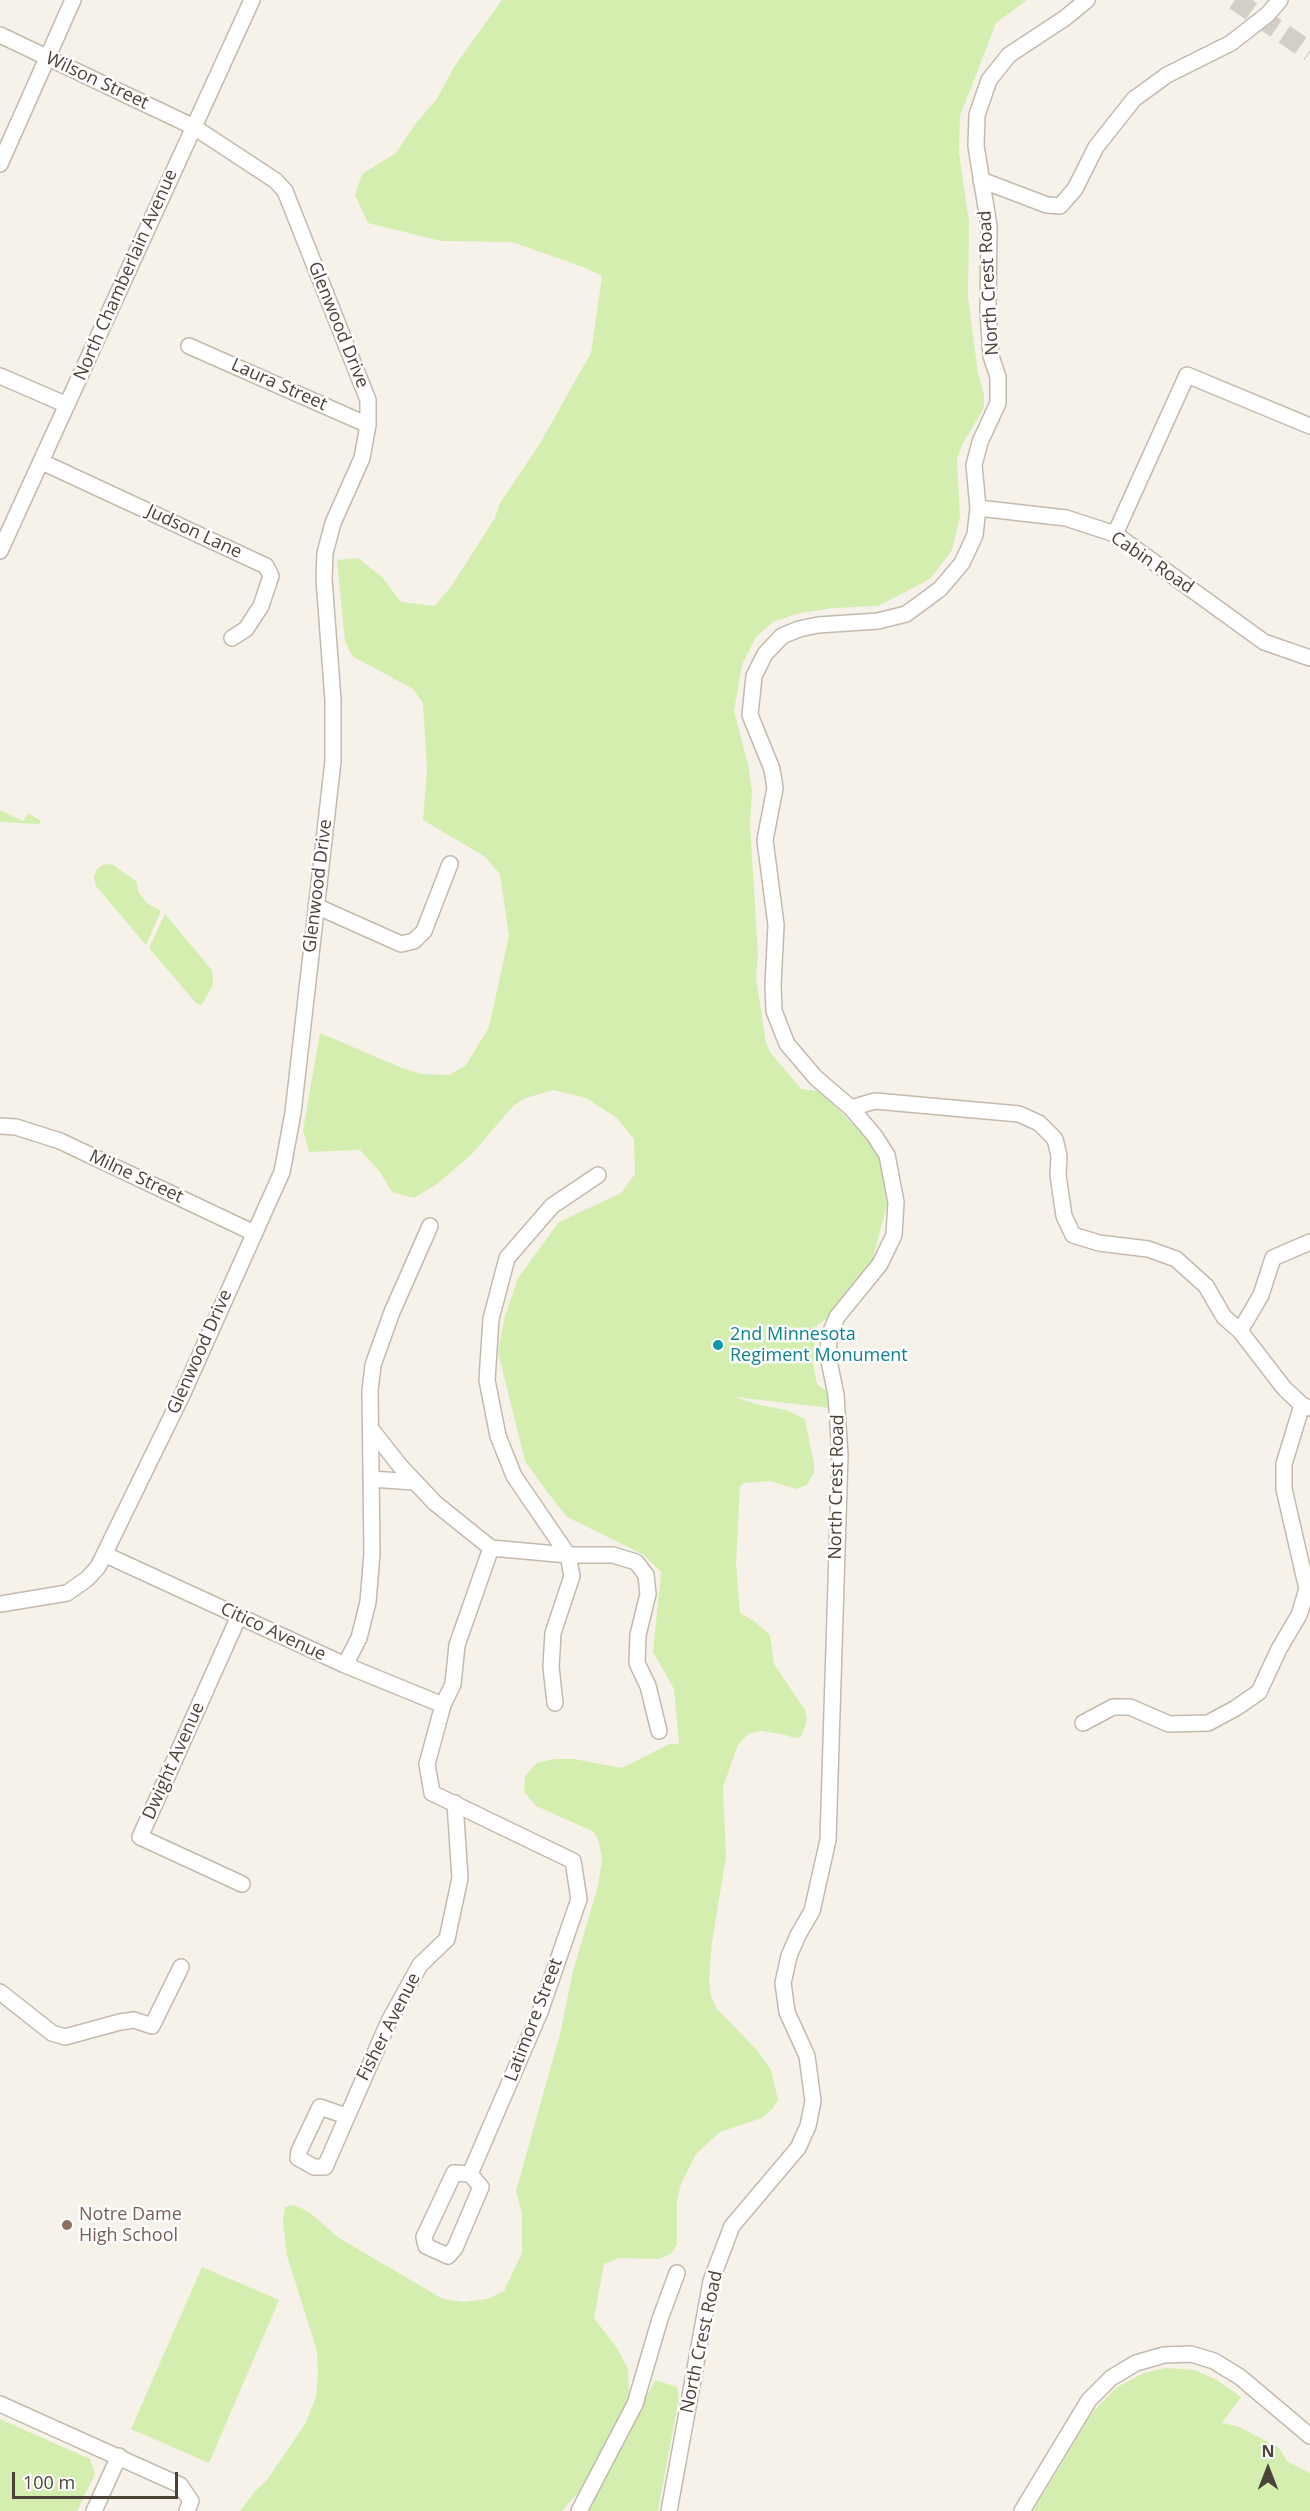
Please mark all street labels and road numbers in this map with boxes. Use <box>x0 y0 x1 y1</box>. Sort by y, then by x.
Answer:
street label: Wilson Street <box>42 48 152 114</box>
street label: North Chamberlain Avenue <box>70 166 182 384</box>
street label: North Crest Road <box>974 210 1004 356</box>
street label: Glenwood Drive <box>303 259 373 391</box>
street label: Laura Street <box>228 354 330 416</box>
street label: Judson Lane <box>143 501 245 563</box>
street label: Cabin Road <box>1106 527 1198 599</box>
street label: Glenwood Drive <box>299 818 337 954</box>
street label: Milne Street <box>85 1146 187 1208</box>
street label: Glenwood Drive <box>163 1286 237 1418</box>
street label: North Crest Road <box>825 1414 849 1560</box>
street label: Citico Avenue <box>217 1598 329 1666</box>
street label: Dwight Avenue <box>138 1699 210 1823</box>
street label: Latimore Street <box>501 1955 567 2085</box>
street label: Fisher Avenue <box>353 1969 425 2085</box>
street label: North Crest Road <box>676 2269 728 2415</box>

